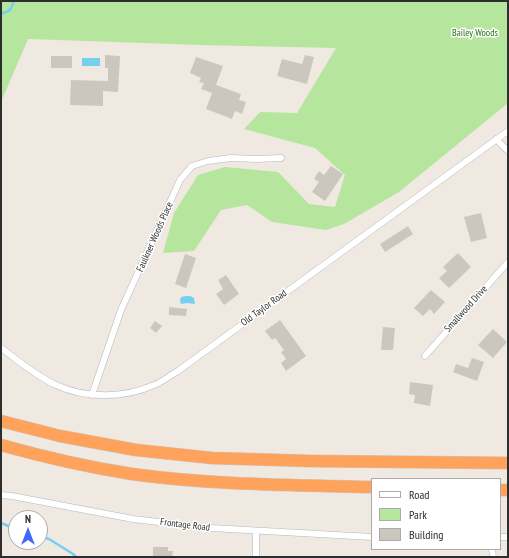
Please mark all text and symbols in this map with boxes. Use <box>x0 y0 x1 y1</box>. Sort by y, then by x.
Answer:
park label: Bailey Woods <box>452 27 498 39</box>
street label: Faulkner Woods Place <box>134 200 176 274</box>
street label: Smallwood Drive <box>442 283 490 335</box>
street label: Old Taylor Road <box>239 287 289 329</box>
legend <box>371 478 501 550</box>
text: Road <box>409 487 429 502</box>
text: Park <box>409 507 427 522</box>
north arrow <box>8 510 48 550</box>
text: N <box>25 512 31 526</box>
street label: Frontage Road <box>159 516 211 534</box>
text: Building <box>409 527 444 542</box>

